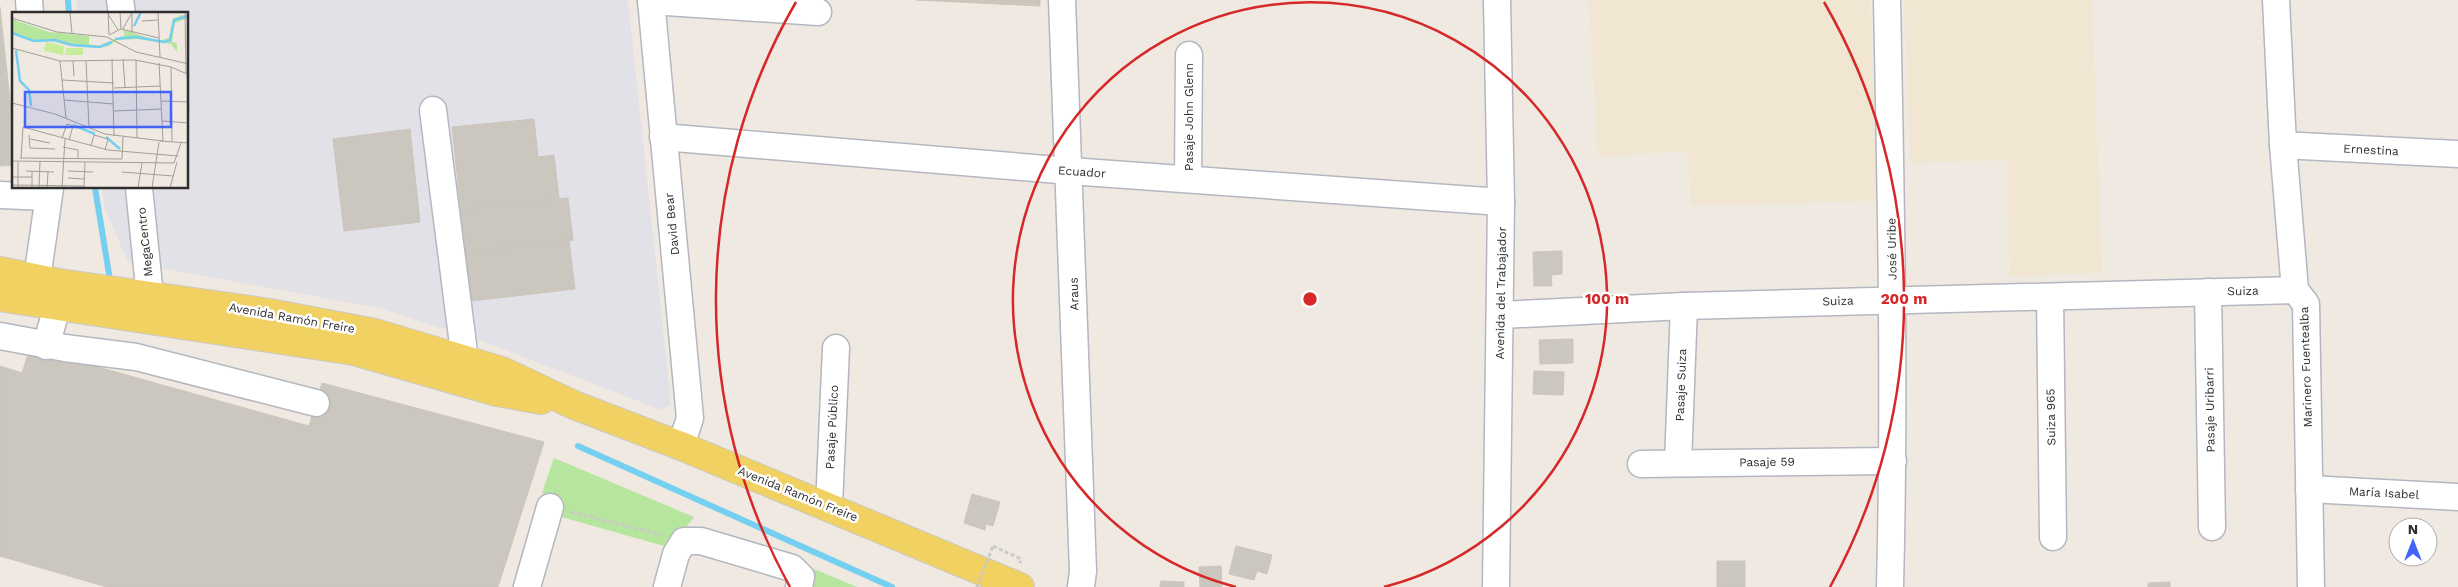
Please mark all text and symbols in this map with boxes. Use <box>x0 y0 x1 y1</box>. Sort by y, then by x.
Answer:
inset map <box>12 12 189 189</box>
street label: Pasaje John Glenn <box>1182 63 1196 171</box>
street label: Ernestina <box>2343 142 2399 158</box>
street label: Ecuador <box>1058 163 1107 181</box>
street label: David Bear <box>662 192 682 256</box>
street label: MegaCentro <box>134 207 156 277</box>
street label: José Uribe <box>1884 218 1900 280</box>
street label: Avenida del Trabajador <box>1493 226 1509 360</box>
street label: Araus <box>1066 277 1082 311</box>
street label: Suiza <box>2227 284 2259 298</box>
centre of rings <box>1301 290 1319 308</box>
text: 100 m <box>1585 290 1629 308</box>
text: 200 m <box>1881 290 1927 308</box>
street label: Suiza <box>1822 293 1854 309</box>
street label: Avenida Ramón Freire <box>228 300 356 336</box>
street label: Marinero Fuentealba <box>2297 306 2315 428</box>
street label: Pasaje Suiza <box>1673 348 1689 422</box>
street label: Pasaje Uribarri <box>2202 367 2218 453</box>
street label: Pasaje Público <box>823 384 841 470</box>
street label: Suiza 965 <box>2044 388 2058 446</box>
street label: Pasaje 59 <box>1739 455 1795 469</box>
street label: Avenida Ramón Freire <box>736 464 860 524</box>
street label: María Isabel <box>2349 484 2420 502</box>
north arrow <box>2388 517 2438 567</box>
text: N <box>2408 521 2418 537</box>

